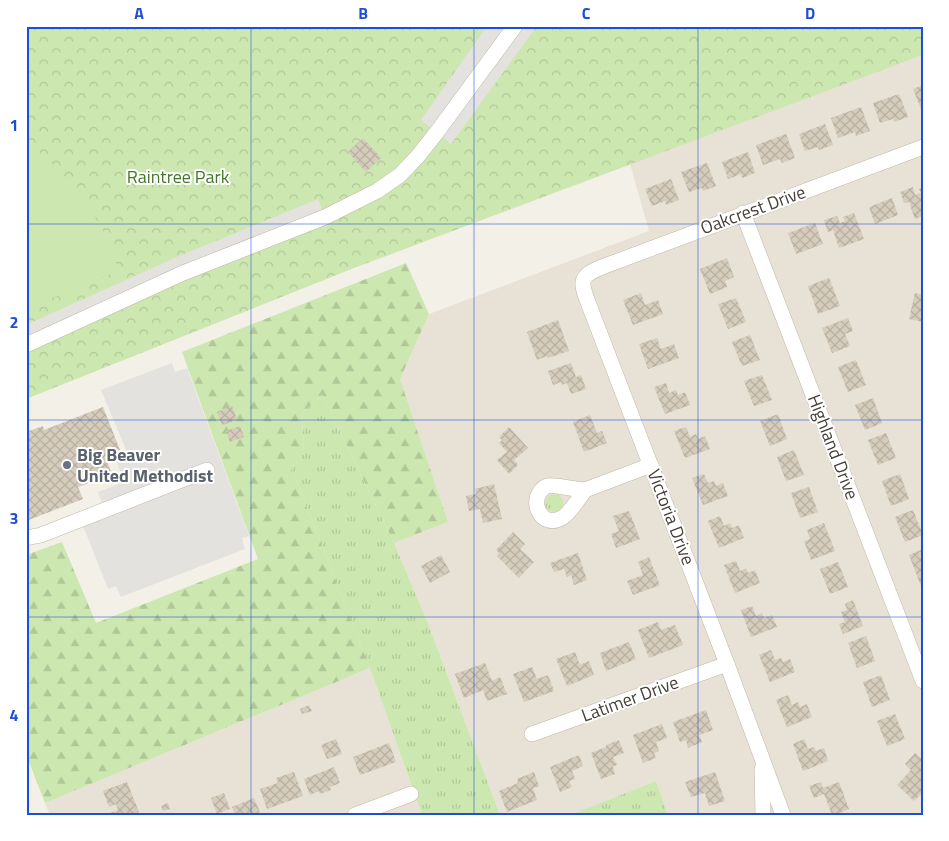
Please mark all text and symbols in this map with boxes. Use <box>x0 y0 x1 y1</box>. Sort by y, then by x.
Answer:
text: A <box>134 1 144 25</box>
text: B <box>358 1 368 25</box>
text: C <box>582 1 591 25</box>
text: D <box>805 1 815 25</box>
text: 1 <box>10 113 18 137</box>
park label: Raintree Park <box>127 163 230 190</box>
street label: Oakcrest Drive <box>696 178 809 241</box>
text: 2 <box>10 310 18 334</box>
street label: Highland Drive <box>801 390 866 503</box>
place label: Big Beaver United Methodist <box>77 441 213 489</box>
marker: Big Beaver United Methodist <box>61 459 73 471</box>
street label: Victoria Drive <box>641 465 702 569</box>
text: 3 <box>10 506 18 530</box>
street label: Latimer Drive <box>577 668 682 729</box>
text: 4 <box>10 703 19 727</box>

